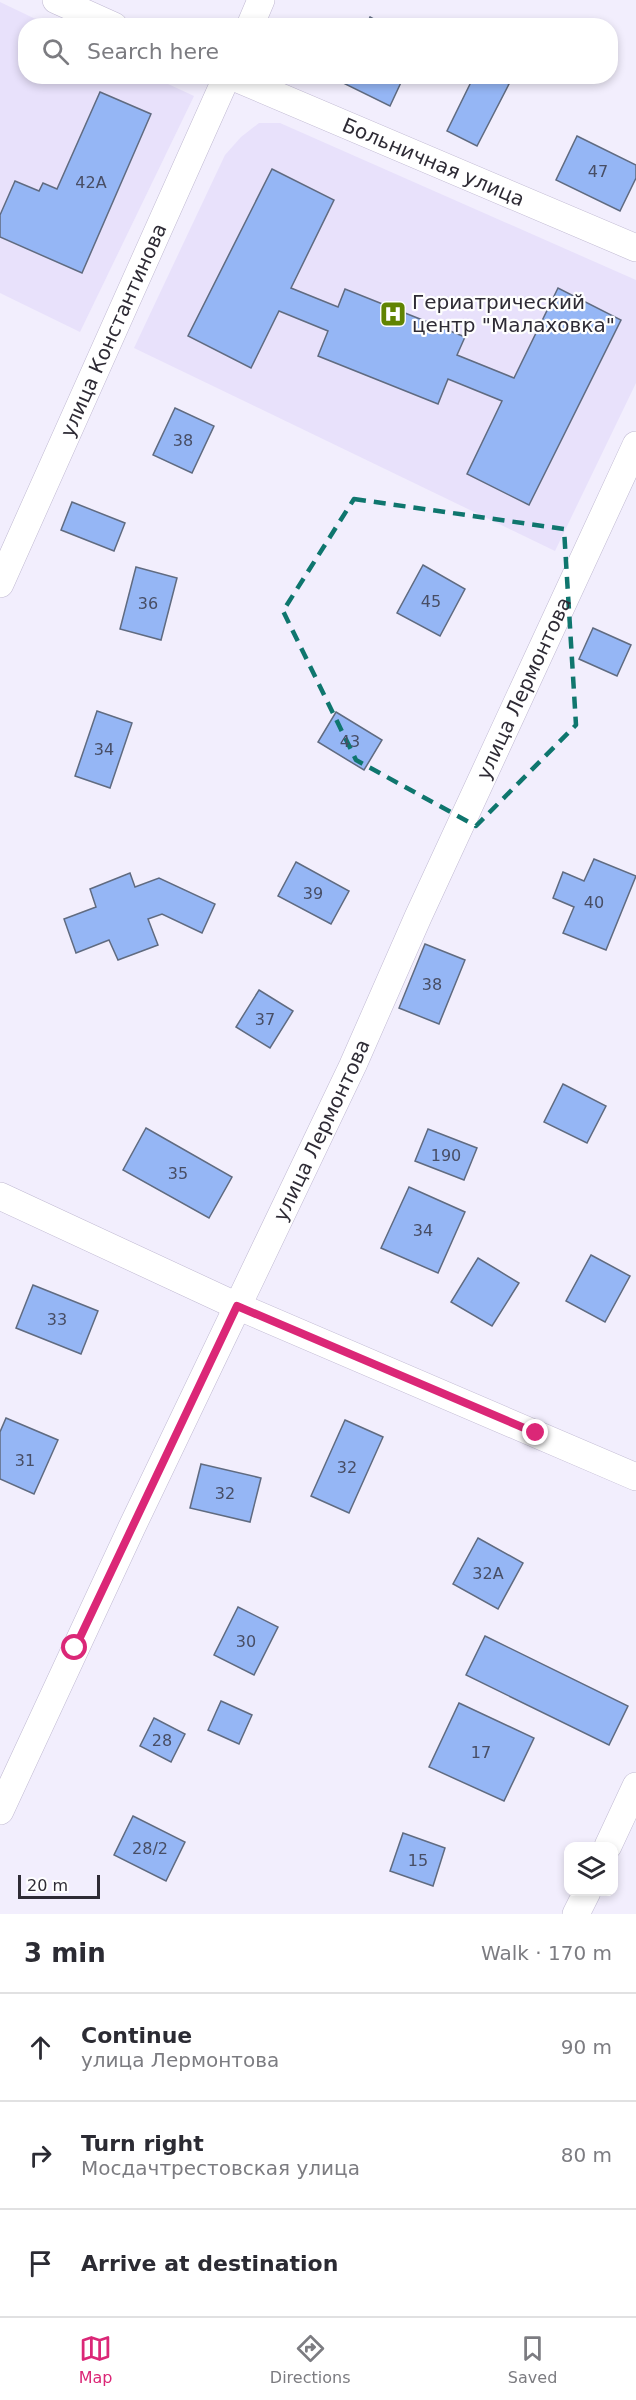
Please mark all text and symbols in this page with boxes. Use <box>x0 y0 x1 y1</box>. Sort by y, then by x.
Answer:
search box <box>18 18 618 84</box>
icon: search <box>39 35 72 68</box>
text: Search here <box>87 39 219 64</box>
street label: Больничная улица <box>339 113 528 211</box>
house number: 47 <box>588 162 608 181</box>
house number: 42А <box>75 173 107 192</box>
street label: улица Константинова <box>55 220 172 441</box>
place label: Гериатрический центр "Малаховка" <box>412 290 615 337</box>
hospital icon: Гериатрический центр "Малаховка" <box>378 299 408 329</box>
house number: 38 <box>173 431 193 450</box>
house number: 45 <box>421 592 441 611</box>
street label: улица Лермонтова <box>471 593 576 783</box>
house number: 36 <box>138 594 158 613</box>
house number: 43 <box>340 732 360 751</box>
house number: 34 <box>94 740 114 759</box>
house number: 39 <box>303 884 323 903</box>
house number: 40 <box>584 893 604 912</box>
house number: 38 <box>422 975 442 994</box>
house number: 37 <box>255 1010 275 1029</box>
street label: улица Лермонтова <box>268 1036 375 1225</box>
house number: 190 <box>431 1146 461 1165</box>
house number: 35 <box>168 1164 188 1183</box>
house number: 34 <box>413 1221 433 1240</box>
house number: 33 <box>47 1310 67 1329</box>
route end <box>522 1419 548 1445</box>
house number: 31 <box>15 1451 35 1470</box>
house number: 32 <box>337 1458 357 1477</box>
house number: 32 <box>215 1484 235 1503</box>
house number: 32А <box>472 1564 504 1583</box>
house number: 30 <box>236 1632 256 1651</box>
route start <box>61 1634 87 1660</box>
house number: 28 <box>152 1731 172 1750</box>
house number: 17 <box>471 1743 491 1762</box>
house number: 28/2 <box>132 1839 168 1858</box>
map controls <box>564 1842 618 1896</box>
button: layers <box>564 1842 618 1896</box>
house number: 15 <box>408 1851 428 1870</box>
scale bar <box>18 1872 100 1900</box>
text: 20 m <box>27 1876 68 1895</box>
text: 3 min <box>24 1938 106 1968</box>
text: Walk · 170 m <box>481 1941 612 1965</box>
text: Continue <box>81 2023 192 2048</box>
icon: ahead <box>24 2031 57 2064</box>
text: 90 m <box>561 2035 612 2059</box>
text: улица Лермонтова <box>81 2048 279 2072</box>
text: Turn right <box>81 2131 204 2156</box>
icon: right <box>24 2139 57 2172</box>
text: 80 m <box>561 2143 612 2167</box>
text: Мосдачтрестовская улица <box>81 2156 360 2180</box>
icon: arrive <box>24 2247 57 2280</box>
text: Arrive at destination <box>81 2251 338 2276</box>
tab: Map <box>79 2332 112 2387</box>
tab: Directions <box>270 2332 350 2387</box>
tab: Saved <box>508 2332 557 2387</box>

